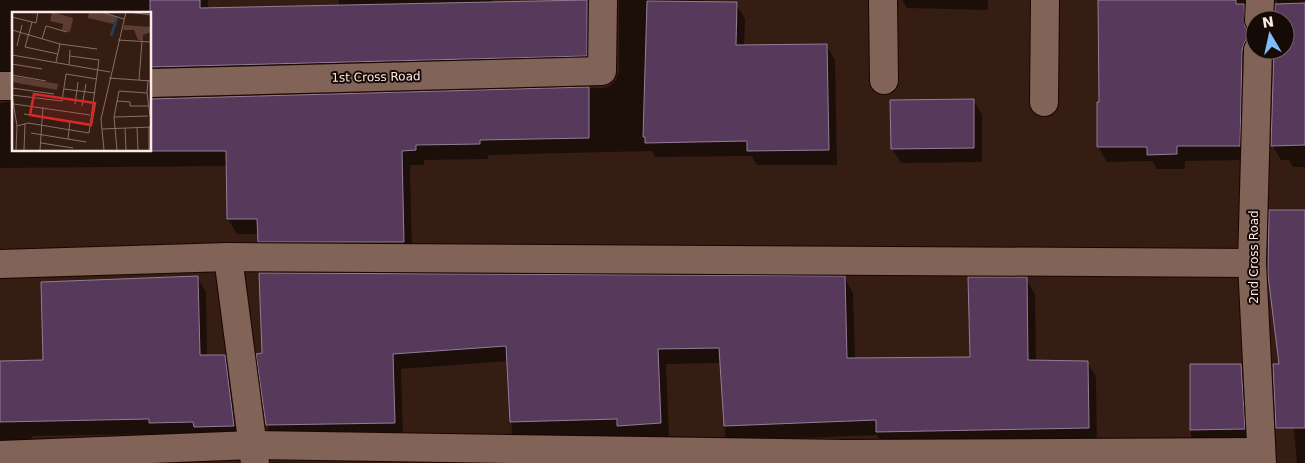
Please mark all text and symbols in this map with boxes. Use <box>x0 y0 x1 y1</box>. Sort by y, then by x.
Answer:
north arrow <box>1245 10 1295 60</box>
inset map <box>12 12 151 151</box>
text: N <box>1261 13 1275 31</box>
street label: 1st Cross Road <box>331 69 421 85</box>
street label: 2nd Cross Road <box>1247 210 1261 304</box>

